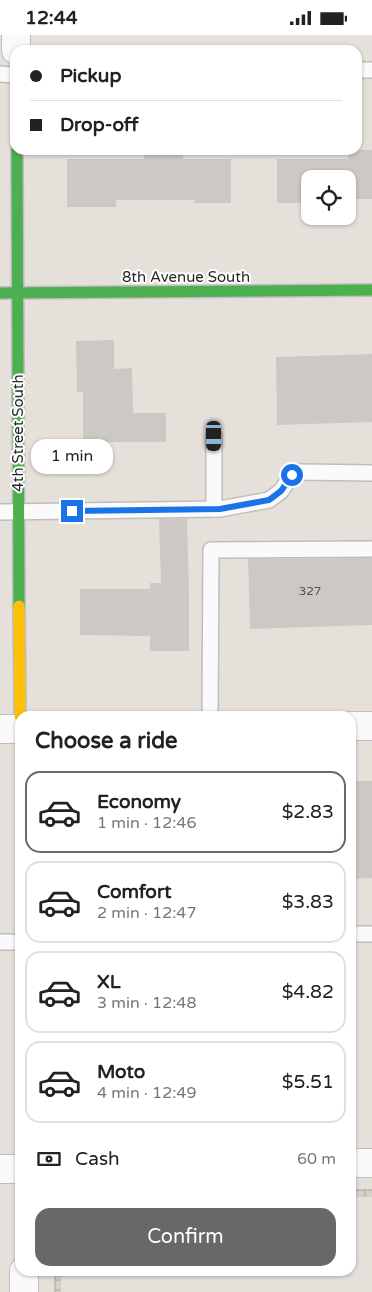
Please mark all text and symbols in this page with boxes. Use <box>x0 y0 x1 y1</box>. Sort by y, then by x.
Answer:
text: 12:44 <box>25 7 78 29</box>
text: Pickup <box>60 65 121 87</box>
text: Drop-off <box>60 114 139 136</box>
map controls <box>301 170 356 225</box>
button: locate <box>301 170 356 225</box>
street label: 8th Avenue South <box>122 268 250 286</box>
street label: 4th Street South <box>9 374 27 492</box>
car <box>206 421 221 451</box>
callout: 1 min <box>31 439 113 473</box>
text: 1 min <box>51 446 93 466</box>
route start <box>281 464 303 486</box>
route end <box>61 500 83 522</box>
house number: 327 <box>299 584 321 598</box>
text: Choose a ride <box>35 728 178 754</box>
icon: car <box>37 790 82 835</box>
text: Economy <box>97 791 181 813</box>
text: $2.83 <box>282 801 334 823</box>
text: 1 min · 12:46 <box>97 813 196 833</box>
icon: car <box>37 880 82 925</box>
text: Comfort <box>97 881 171 903</box>
text: $3.83 <box>282 891 334 913</box>
text: 2 min · 12:47 <box>97 903 196 923</box>
icon: car <box>37 970 82 1015</box>
text: XL <box>97 971 121 993</box>
text: $4.82 <box>282 981 334 1003</box>
text: 3 min · 12:48 <box>97 993 196 1013</box>
icon: car <box>37 1060 82 1105</box>
text: Moto <box>97 1061 145 1083</box>
text: $5.51 <box>282 1071 334 1093</box>
text: 4 min · 12:49 <box>97 1083 196 1103</box>
icon: cash <box>35 1145 63 1173</box>
text: Cash <box>75 1148 120 1170</box>
text: 60 m <box>297 1149 336 1169</box>
button: Confirm <box>35 1208 336 1266</box>

